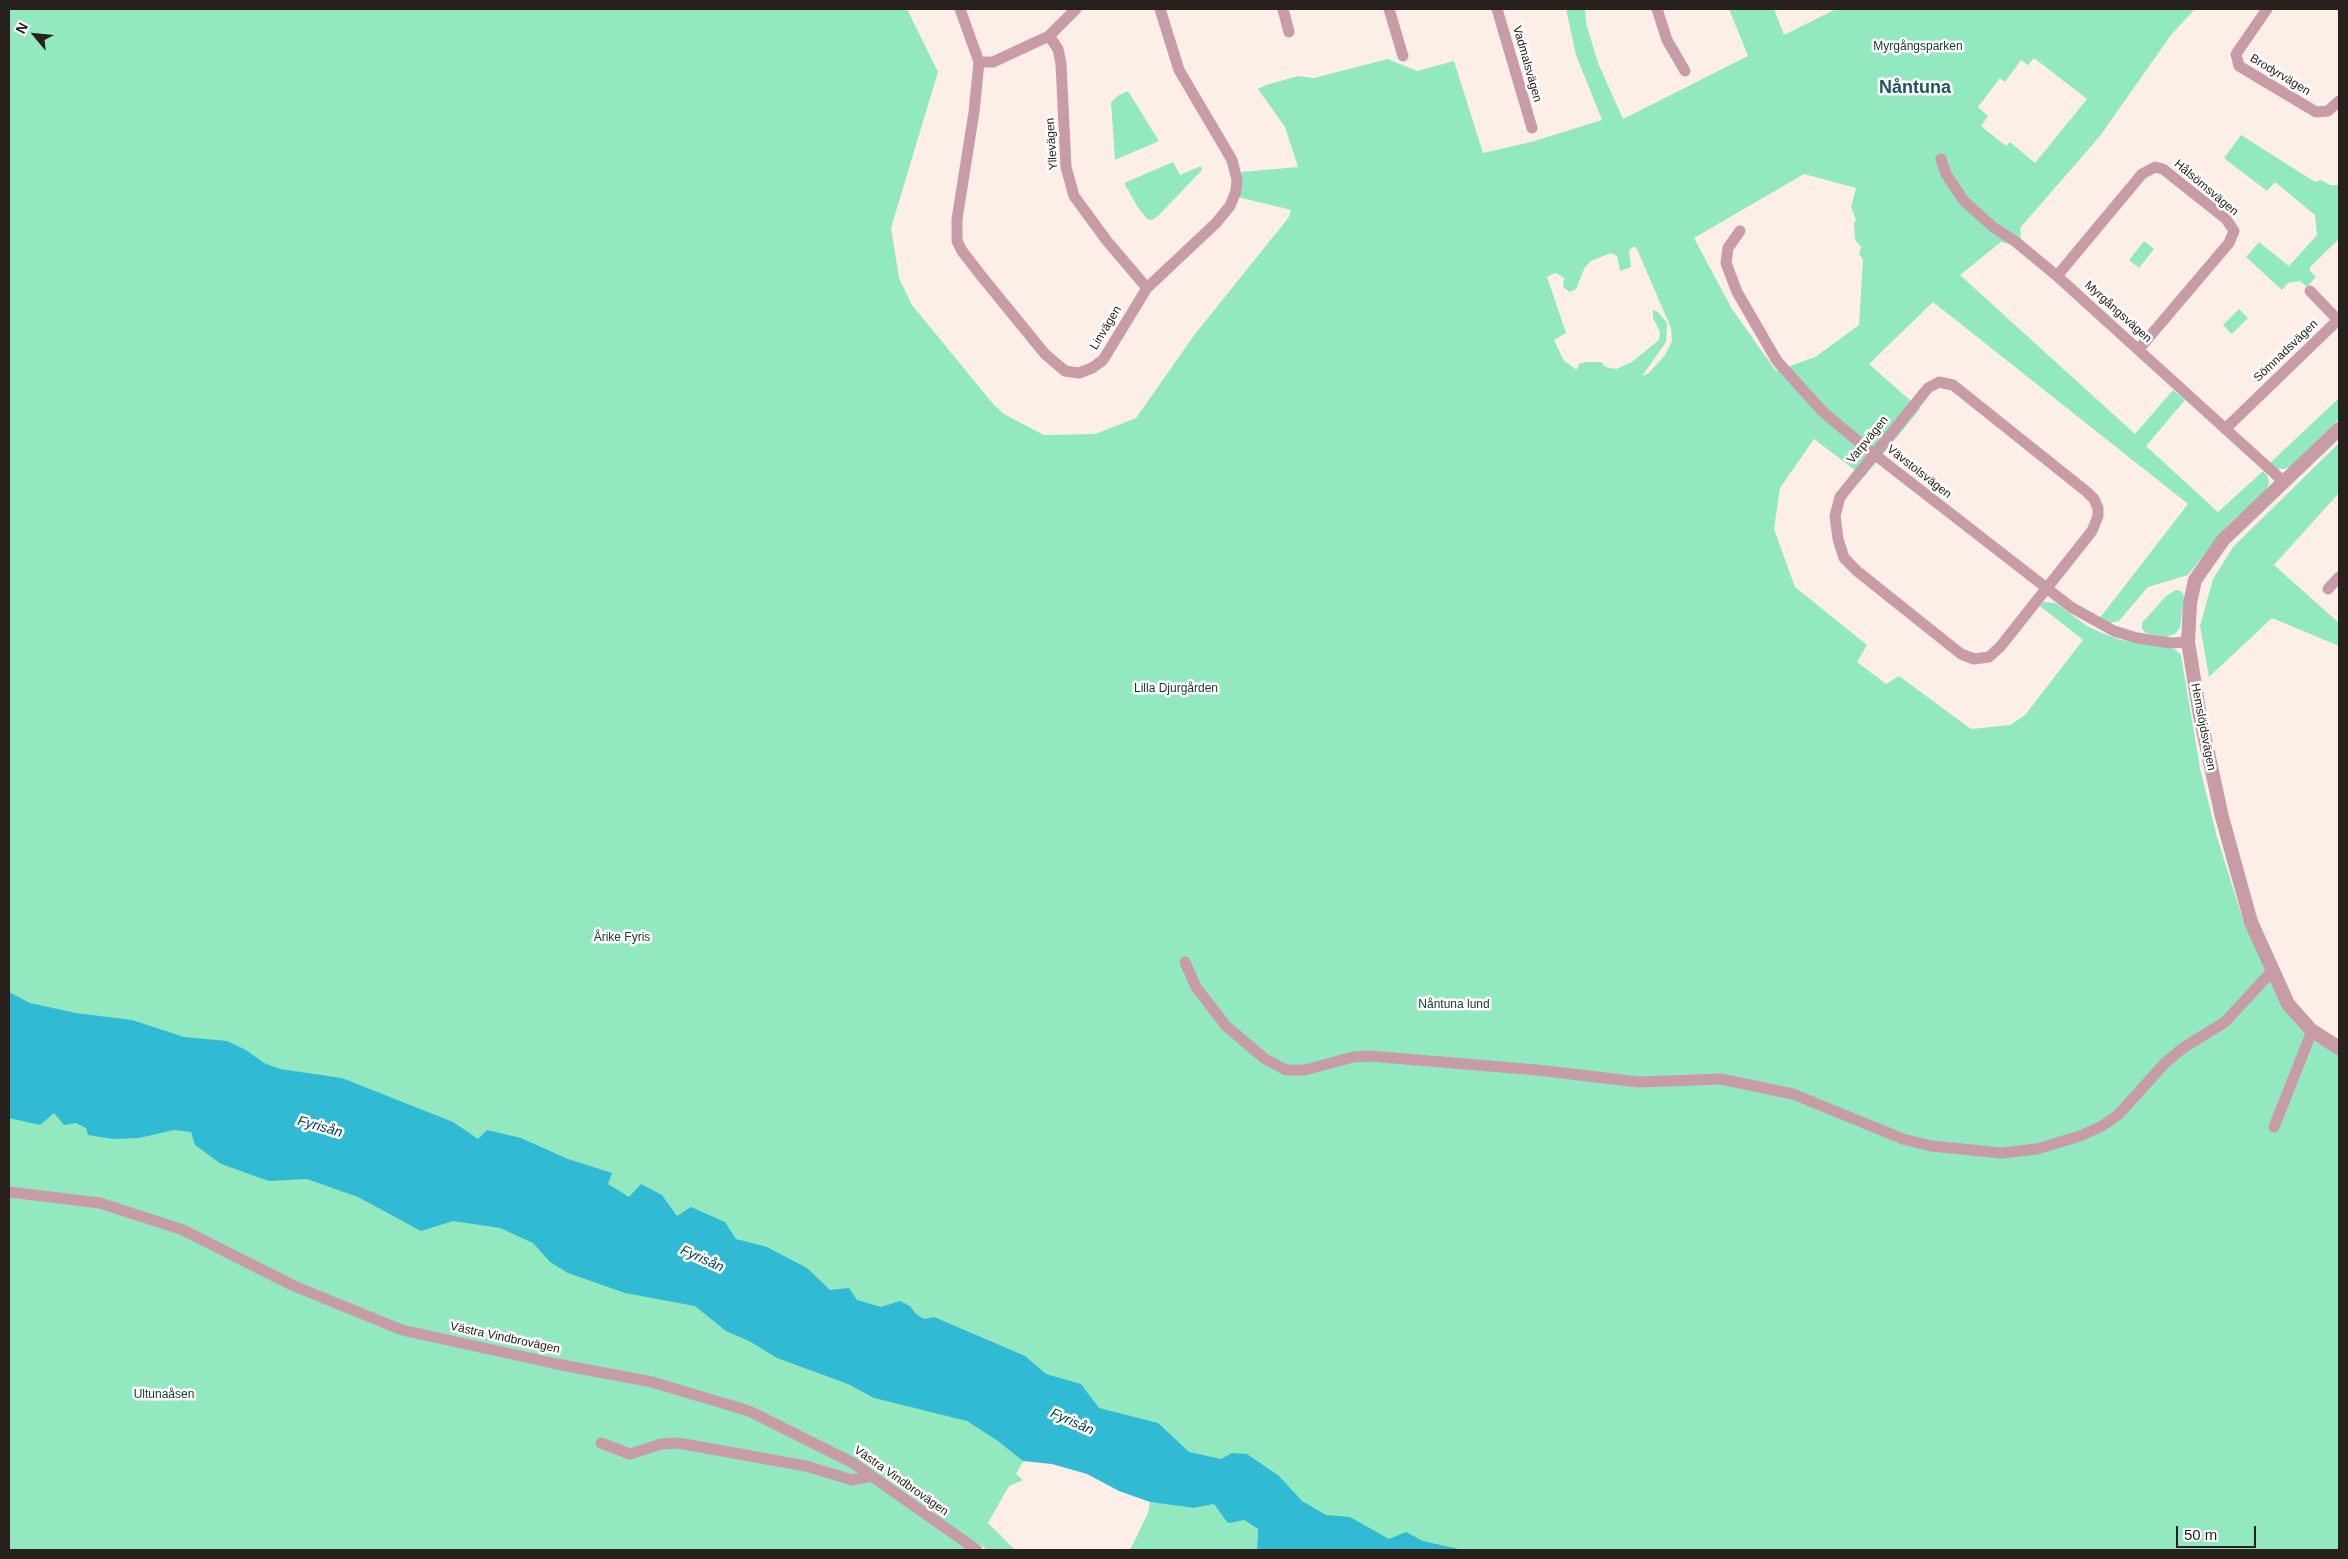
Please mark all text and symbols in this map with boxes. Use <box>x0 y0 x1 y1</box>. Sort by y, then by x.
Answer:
north arrow <box>10 10 60 60</box>
text: N <box>12 20 31 36</box>
street label: Vadmalsvägen <box>1509 24 1545 104</box>
park label: Myrgångsparken <box>1873 40 1963 54</box>
street label: Brodyrvägen <box>2247 51 2313 99</box>
district label: Nåntuna <box>1879 77 1951 99</box>
street label: Yllevägen <box>1043 117 1061 171</box>
street label: Hålsömsvägen <box>2171 157 2241 219</box>
street label: Myrgångsvägen <box>2081 278 2155 346</box>
street label: Linvägen <box>1087 303 1125 353</box>
street label: Sömnadsvägen <box>2251 317 2321 385</box>
street label: Varpvägen <box>1844 413 1892 467</box>
street label: Vävstolsvägen <box>1884 442 1954 502</box>
park label: Lilla Djurgården <box>1134 682 1218 696</box>
street label: Hemslöjdsvägen <box>2187 682 2219 772</box>
park label: Årike Fyris <box>594 931 650 945</box>
park label: Nåntuna lund <box>1418 998 1490 1012</box>
water label: Fyrisån <box>296 1113 344 1141</box>
water label: Fyrisån <box>678 1242 726 1276</box>
street label: Västra Vindbrovägen <box>449 1319 561 1357</box>
park label: Ultunaåsen <box>134 1388 194 1402</box>
water label: Fyrisån <box>1048 1405 1096 1439</box>
street label: Västra Vindbrovägen <box>851 1443 951 1519</box>
scale bar <box>2178 1516 2258 1548</box>
text: 50 m <box>2184 1526 2217 1543</box>

